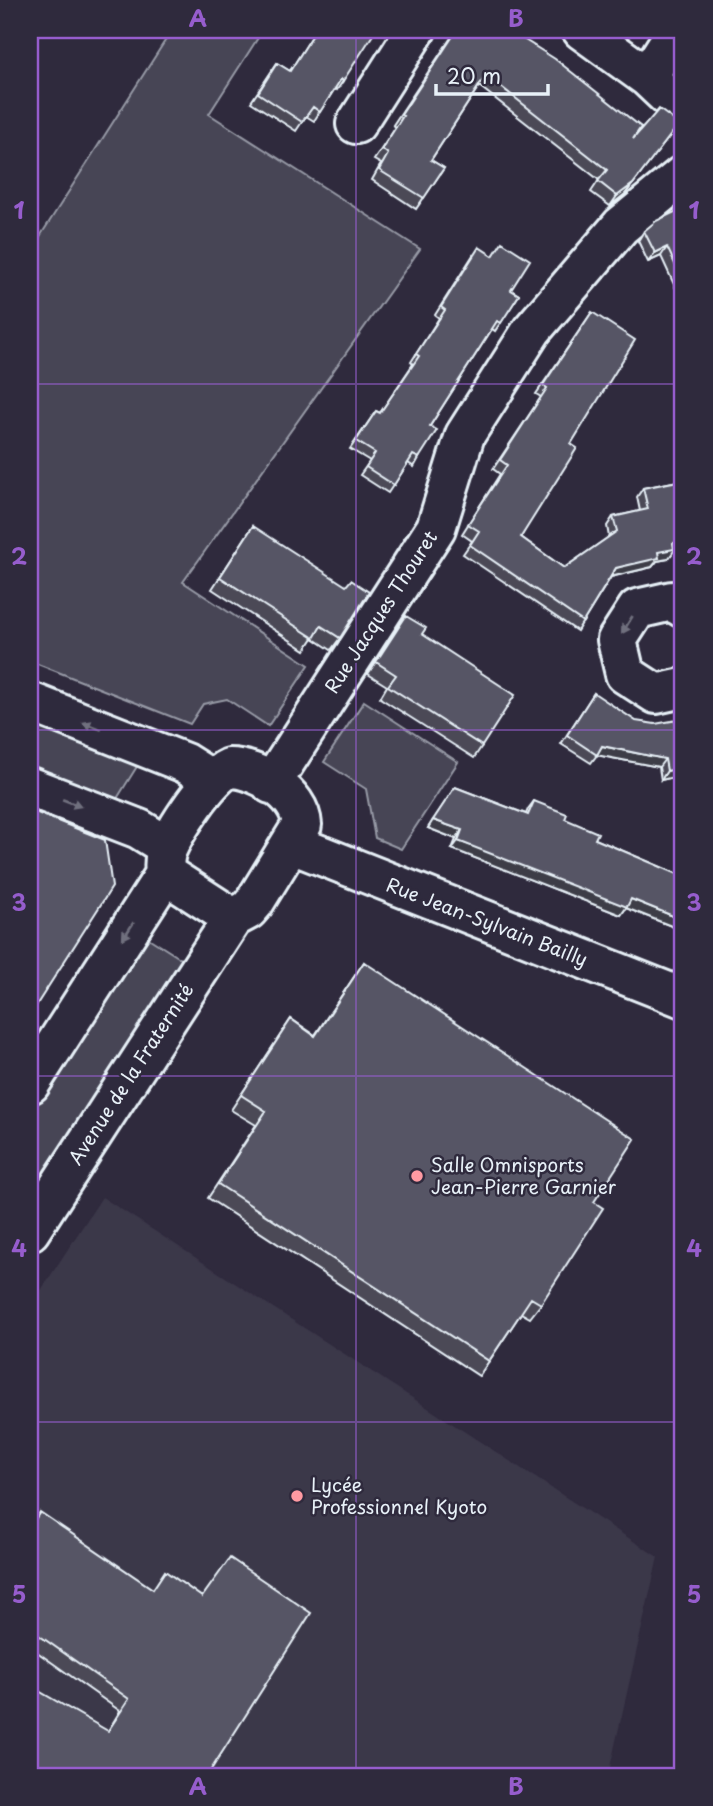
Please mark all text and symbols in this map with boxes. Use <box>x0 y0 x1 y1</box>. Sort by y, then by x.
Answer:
text: A <box>189 0 207 35</box>
text: B <box>508 0 524 35</box>
scale bar <box>436 52 548 96</box>
text: 20 m <box>447 59 501 91</box>
text: 1 <box>14 192 25 227</box>
text: 1 <box>689 192 700 227</box>
street label: Rue Jacques Thouret <box>317 524 443 698</box>
text: 2 <box>11 538 27 573</box>
text: 2 <box>686 538 702 573</box>
one-way arrow <box>620 615 633 635</box>
one-way arrow <box>81 721 102 732</box>
one-way arrow <box>62 798 83 809</box>
street label: Rue Jean-Sylvain Bailly <box>383 870 592 972</box>
text: 3 <box>11 884 27 919</box>
text: 3 <box>686 884 702 919</box>
one-way arrow <box>121 921 134 941</box>
street label: Avenue de la Fraternité <box>61 977 199 1170</box>
place label: Salle Omnisports Jean-Pierre Garnier <box>431 1150 617 1200</box>
marker: Salle Omnisports Jean-Pierre Garnier <box>409 1168 425 1184</box>
text: 4 <box>11 1230 27 1265</box>
text: 4 <box>686 1230 702 1265</box>
place label: Lycée Professionnel Kyoto <box>311 1470 487 1520</box>
marker: Lycée Professionnel Kyoto <box>289 1488 305 1504</box>
text: 5 <box>12 1576 26 1611</box>
text: 5 <box>687 1576 701 1611</box>
text: A <box>189 1768 207 1803</box>
text: B <box>508 1768 524 1803</box>

